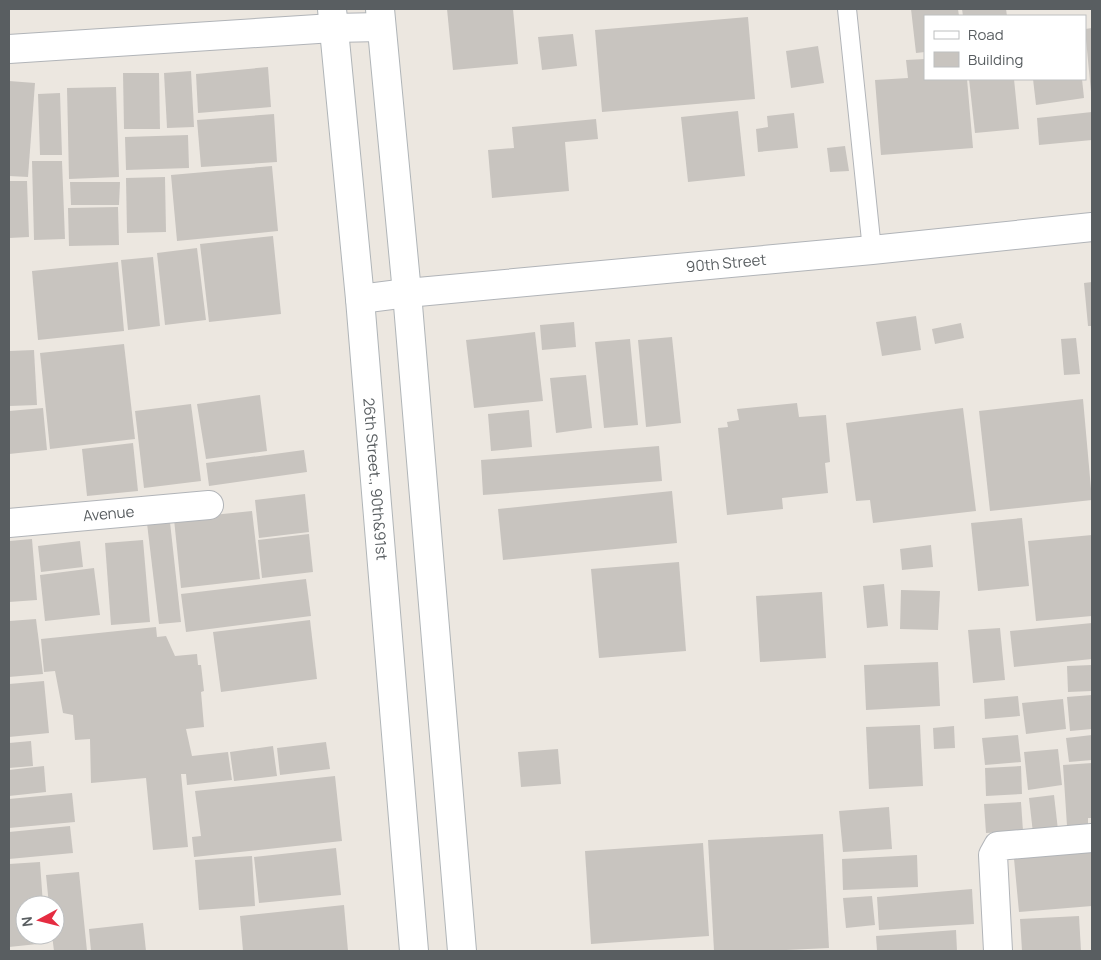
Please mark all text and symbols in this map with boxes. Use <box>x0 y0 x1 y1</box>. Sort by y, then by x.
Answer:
legend <box>924 15 1086 80</box>
text: Road <box>968 24 1004 45</box>
text: Building <box>968 49 1023 70</box>
street label: 90th Street <box>685 249 767 277</box>
street label: 26th Street., 90th&91st <box>358 397 393 561</box>
street label: Avenue <box>82 501 135 526</box>
north arrow <box>15 895 65 945</box>
text: N <box>17 915 37 928</box>

